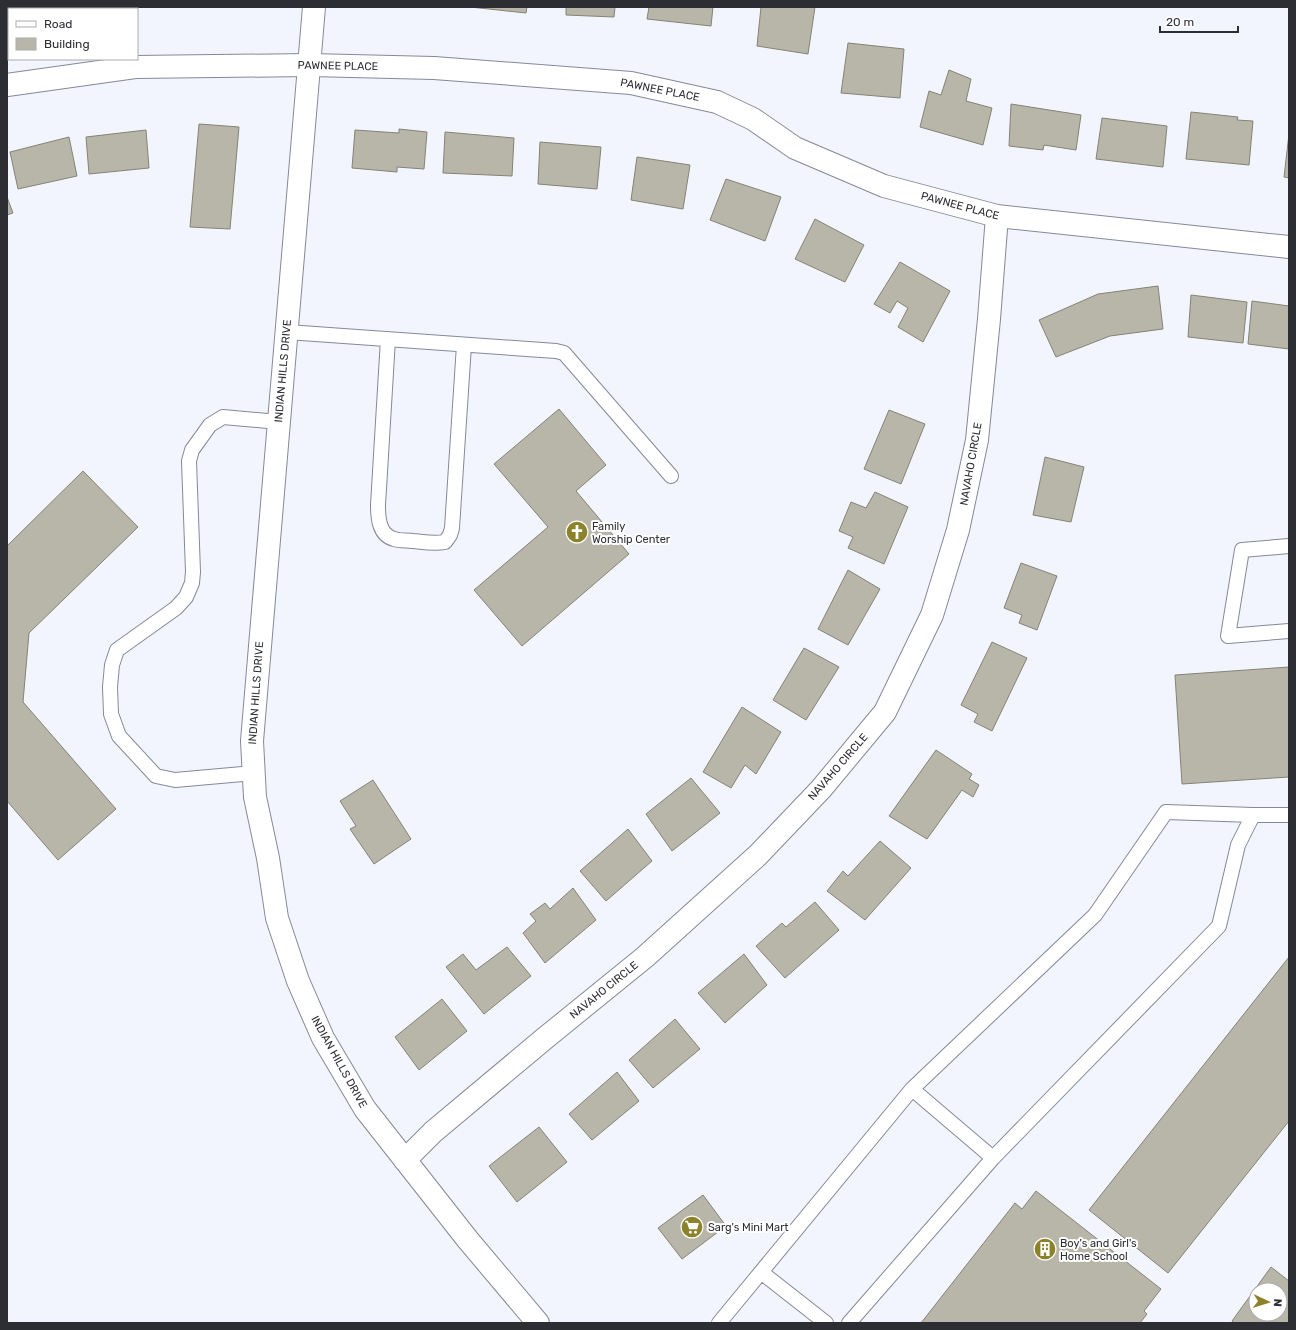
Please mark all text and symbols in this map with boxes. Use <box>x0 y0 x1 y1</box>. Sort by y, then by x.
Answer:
legend <box>8 8 138 60</box>
scale bar <box>1160 8 1238 34</box>
text: 20 m <box>1166 15 1194 29</box>
text: Road <box>44 17 72 31</box>
text: Building <box>44 37 90 51</box>
street label: PAWNEE PLACE <box>298 59 379 73</box>
street label: PAWNEE PLACE <box>619 76 701 104</box>
street label: PAWNEE PLACE <box>919 189 1001 223</box>
street label: INDIAN HILLS DRIVE <box>272 319 294 423</box>
street label: NAVAHO CIRCLE <box>957 421 985 507</box>
church icon: Family Worship Center <box>564 519 590 545</box>
place label: Family Worship Center <box>592 520 671 546</box>
street label: INDIAN HILLS DRIVE <box>246 641 266 745</box>
street label: NAVAHO CIRCLE <box>805 731 871 803</box>
street label: NAVAHO CIRCLE <box>567 958 641 1022</box>
street label: INDIAN HILLS DRIVE <box>308 1014 370 1111</box>
supermarket icon: Sarg's Mini Mart <box>679 1214 705 1240</box>
place label: Sarg's Mini Mart <box>708 1221 789 1234</box>
building icon: Boy's and Girl's Home School <box>1032 1236 1058 1262</box>
place label: Boy's and Girl's Home School <box>1060 1237 1137 1263</box>
north arrow <box>1248 1282 1288 1322</box>
text: N <box>1271 1298 1284 1307</box>

